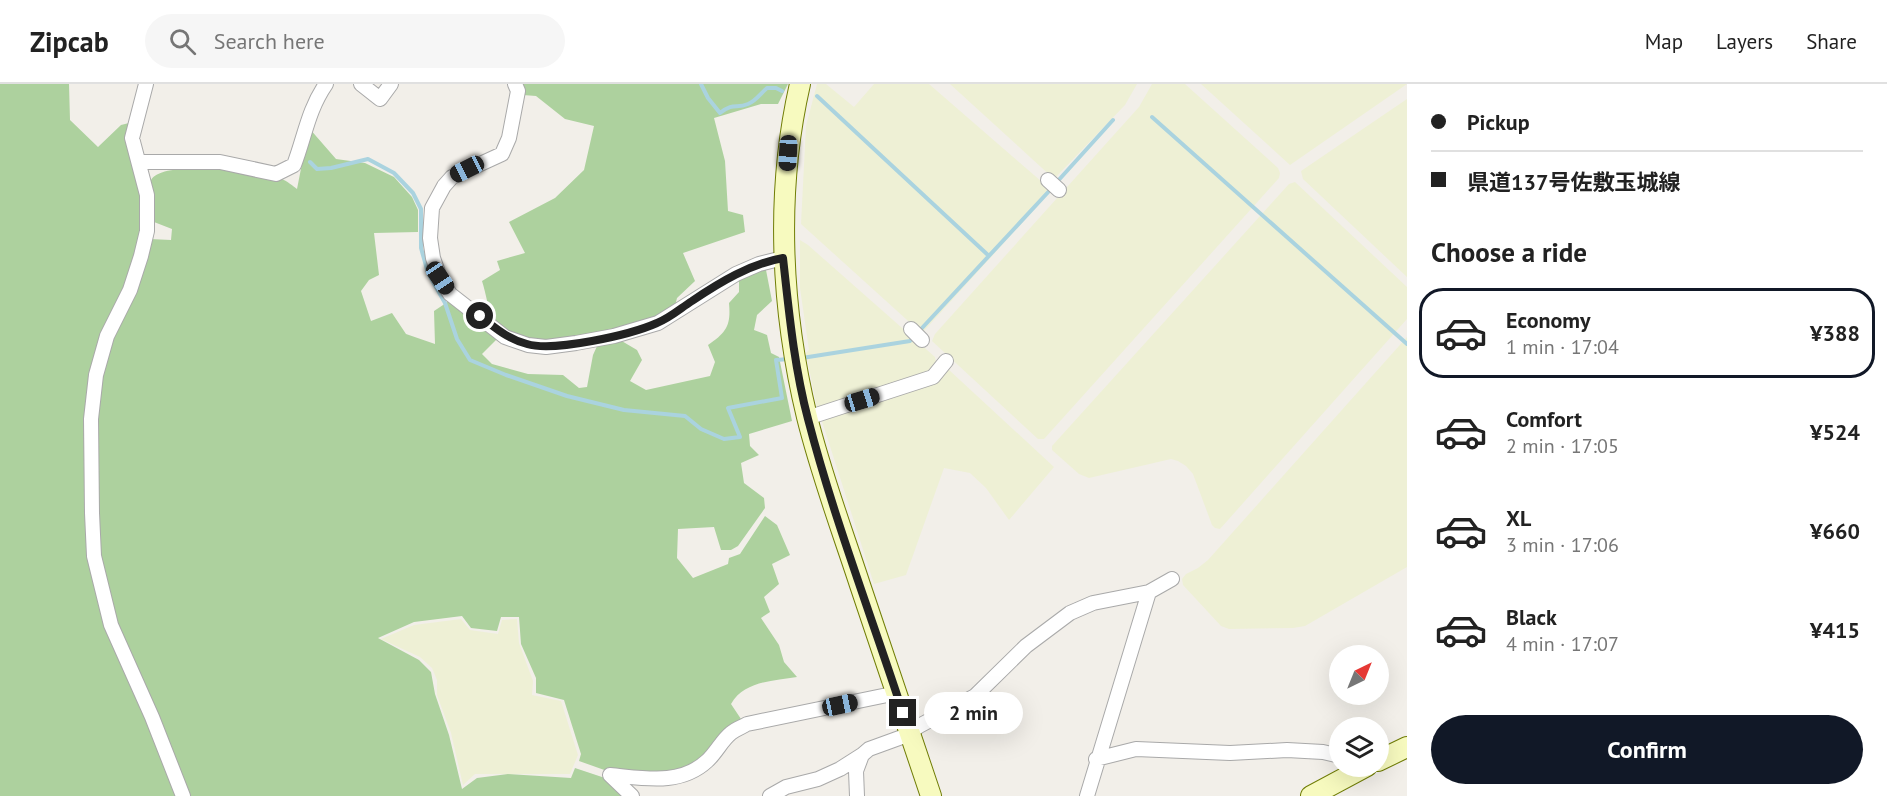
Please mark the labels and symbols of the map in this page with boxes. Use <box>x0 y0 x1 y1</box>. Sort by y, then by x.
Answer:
car <box>778 135 798 171</box>
car <box>447 153 487 185</box>
car <box>422 258 458 298</box>
route start <box>466 302 493 329</box>
car <box>842 386 882 414</box>
north arrow <box>1329 645 1389 705</box>
car <box>821 692 859 718</box>
callout: 2 min <box>924 692 1023 734</box>
route end <box>889 699 916 726</box>

